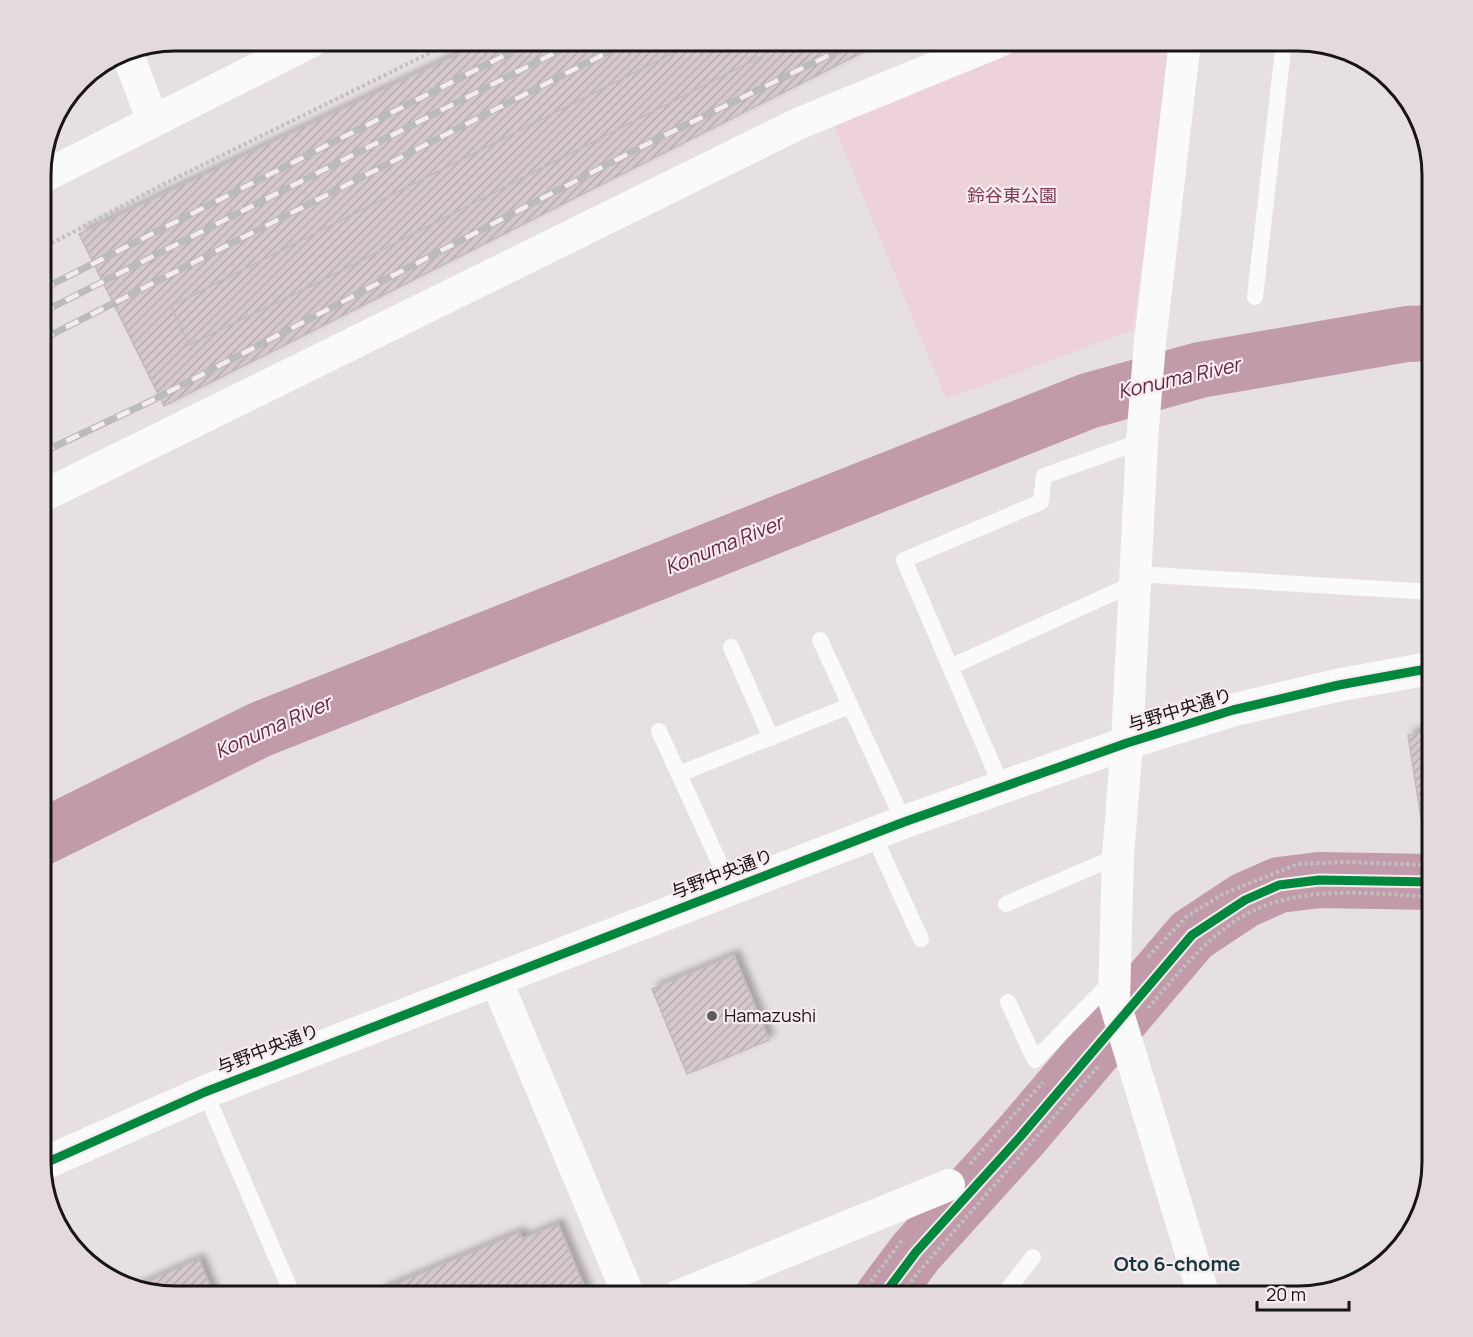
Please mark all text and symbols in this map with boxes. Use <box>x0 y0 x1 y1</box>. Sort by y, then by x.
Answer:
park label: 鈴谷東公園 <box>967 183 1057 207</box>
water label: Konuma River <box>1115 350 1245 405</box>
water label: Konuma River <box>661 508 789 580</box>
street label: 与野中央通り <box>1125 682 1235 736</box>
water label: Konuma River <box>210 688 338 764</box>
street label: 与野中央通り <box>667 843 776 904</box>
place label: Hamazushi <box>724 1003 816 1027</box>
marker: Hamazushi <box>705 1009 719 1023</box>
street label: 与野中央通り <box>213 1018 322 1079</box>
district label: Oto 6-chome <box>1114 1250 1240 1277</box>
scale bar <box>1257 1274 1348 1312</box>
text: 20 m <box>1266 1282 1306 1306</box>

